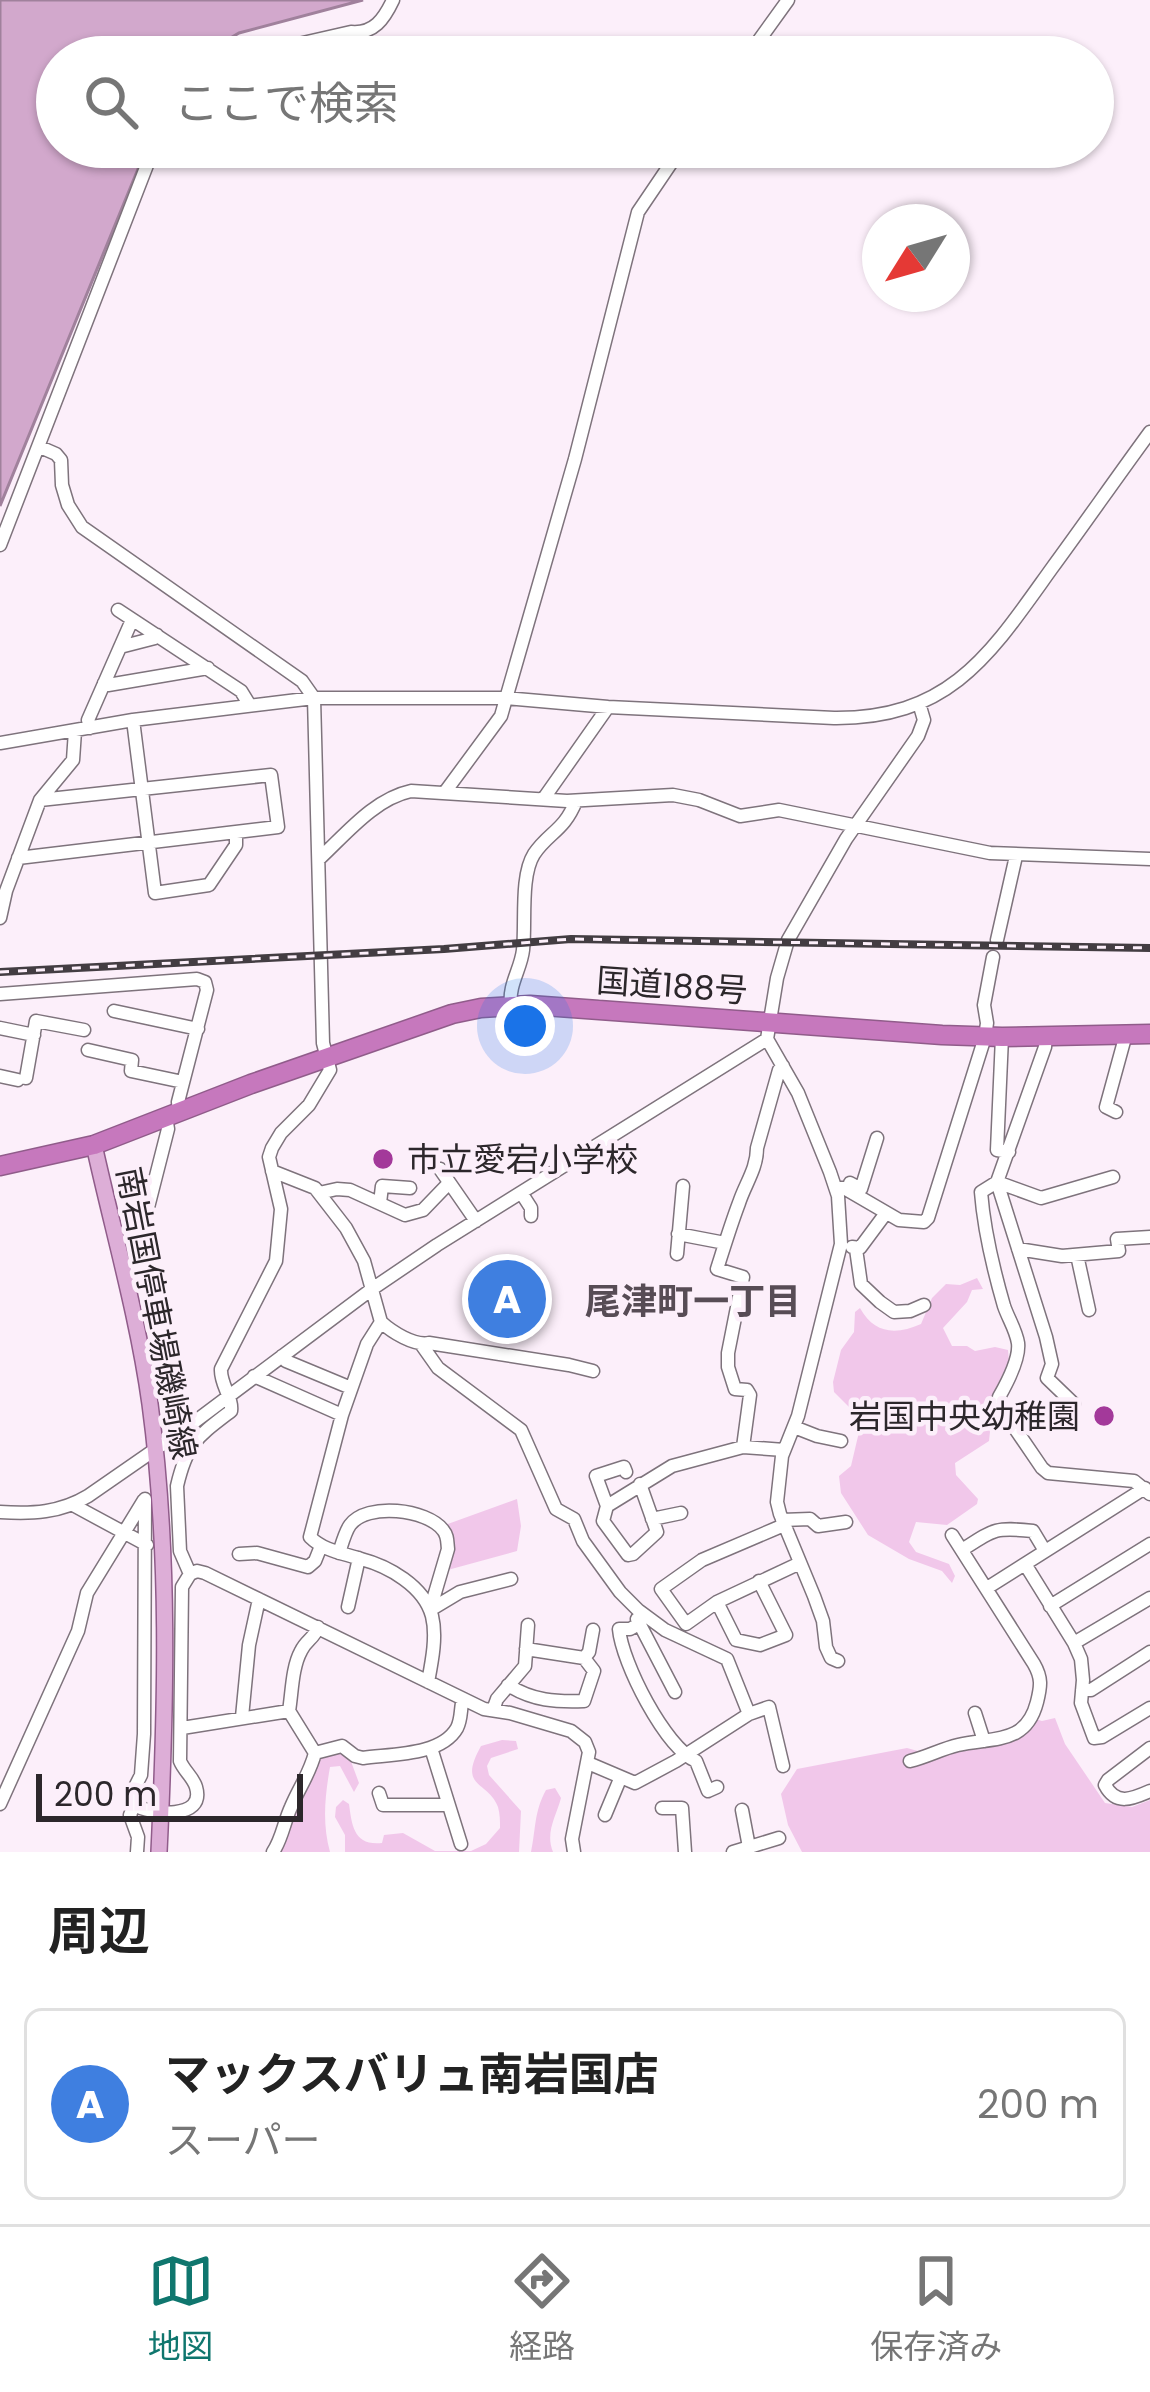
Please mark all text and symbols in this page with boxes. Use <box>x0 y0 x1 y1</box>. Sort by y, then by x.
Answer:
search box <box>36 36 1114 168</box>
icon: search <box>78 69 144 135</box>
text: ここで検索 <box>174 72 399 135</box>
north arrow <box>862 204 970 312</box>
street label: 国道188号 <box>595 957 749 1014</box>
your location <box>495 996 555 1056</box>
place label: 市立愛宕小学校 <box>407 1136 638 1183</box>
marker: 市立愛宕小学校 <box>370 1146 396 1172</box>
street label: 南岩国停車場磯崎線 <box>105 1163 208 1463</box>
pin: A <box>468 1254 546 1344</box>
district label: 尾津町一丁目 <box>585 1276 801 1327</box>
place label: 岩国中央幼稚園 <box>849 1393 1080 1440</box>
marker: 岩国中央幼稚園 <box>1091 1403 1117 1429</box>
scale bar <box>36 1768 303 1821</box>
text: 200 m <box>54 1771 157 1818</box>
text: 周辺 <box>48 1895 150 1967</box>
text: マックスバリュ南岩国店 <box>165 2043 659 2106</box>
text: A <box>76 2077 104 2132</box>
text: 200 m <box>977 2077 1099 2132</box>
text: スーパー <box>165 2113 321 2168</box>
tab: 地図 <box>148 2248 214 2372</box>
tab: 経路 <box>509 2248 575 2372</box>
tab: 保存済み <box>870 2248 1002 2372</box>

